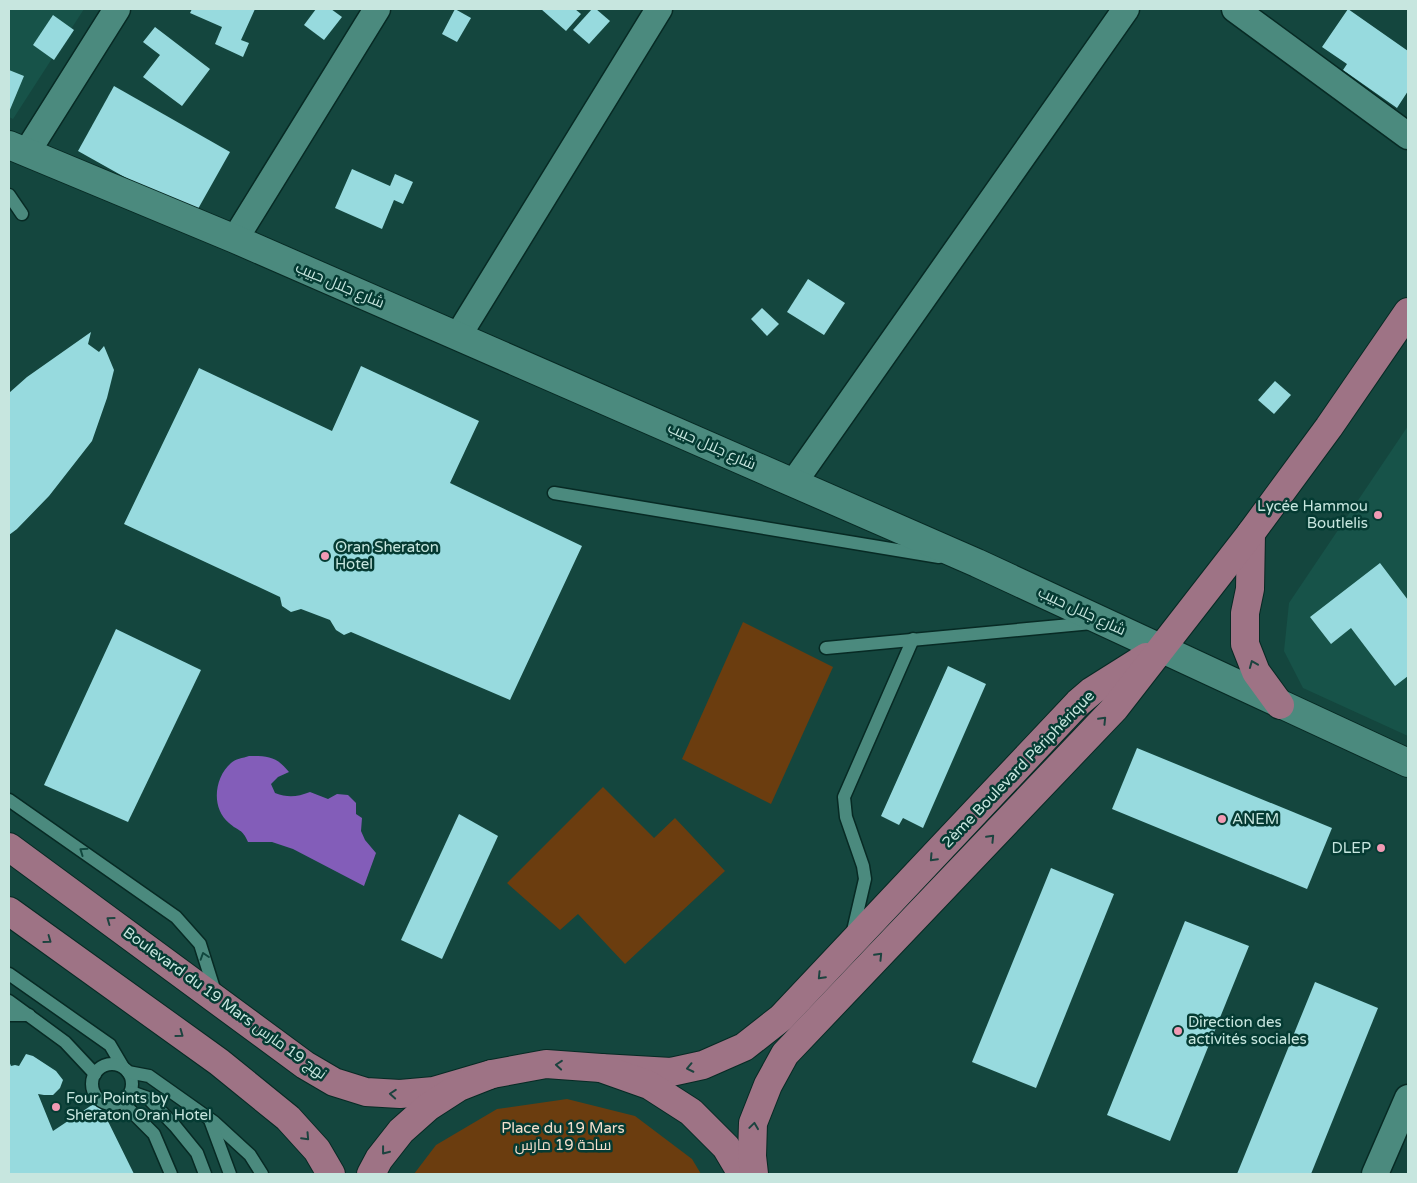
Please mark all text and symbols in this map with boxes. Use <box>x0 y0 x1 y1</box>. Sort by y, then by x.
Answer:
street label: شارع جلال حبيب <box>292 258 387 314</box>
street label: شارع جلال حبيب <box>664 419 759 475</box>
place label: Lycée Hammou Boutlelis <box>1257 497 1368 532</box>
marker: Lycée Hammou Boutlelis <box>1372 509 1384 521</box>
place label: Oran Sheraton Hotel <box>335 538 439 573</box>
marker: Oran Sheraton Hotel <box>319 550 331 562</box>
street label: شارع جلال حبيب <box>1034 583 1129 641</box>
one-way arrow <box>1249 660 1260 669</box>
street label: 2ème Boulevard Périphérique <box>938 687 1098 851</box>
one-way arrow <box>1097 717 1106 726</box>
place label: ANEM <box>1232 810 1279 828</box>
marker: ANEM <box>1216 813 1228 825</box>
one-way arrow <box>985 835 994 844</box>
place label: DLEP <box>1331 839 1371 857</box>
marker: DLEP <box>1375 842 1387 854</box>
one-way arrow <box>79 848 88 857</box>
one-way arrow <box>930 853 939 862</box>
one-way arrow <box>106 917 116 926</box>
street label: Boulevard du 19 Mars نهج 19 مارس <box>119 923 330 1085</box>
one-way arrow <box>42 934 52 943</box>
one-way arrow <box>199 952 209 960</box>
one-way arrow <box>873 953 882 962</box>
one-way arrow <box>818 971 827 980</box>
place label: Direction des activités sociales <box>1188 1013 1307 1048</box>
marker: Direction des activités sociales <box>1172 1025 1184 1037</box>
one-way arrow <box>174 1029 183 1037</box>
one-way arrow <box>555 1060 563 1071</box>
one-way arrow <box>686 1062 695 1073</box>
one-way arrow <box>389 1088 397 1099</box>
place label: Four Points by Sheraton Oran Hotel <box>66 1089 212 1124</box>
marker: Four Points by Sheraton Oran Hotel <box>50 1101 62 1113</box>
park label: Place du 19 Mars ساحة 19 مارس <box>501 1119 625 1155</box>
one-way arrow <box>748 1121 758 1130</box>
one-way arrow <box>300 1132 309 1141</box>
one-way arrow <box>382 1146 391 1155</box>

